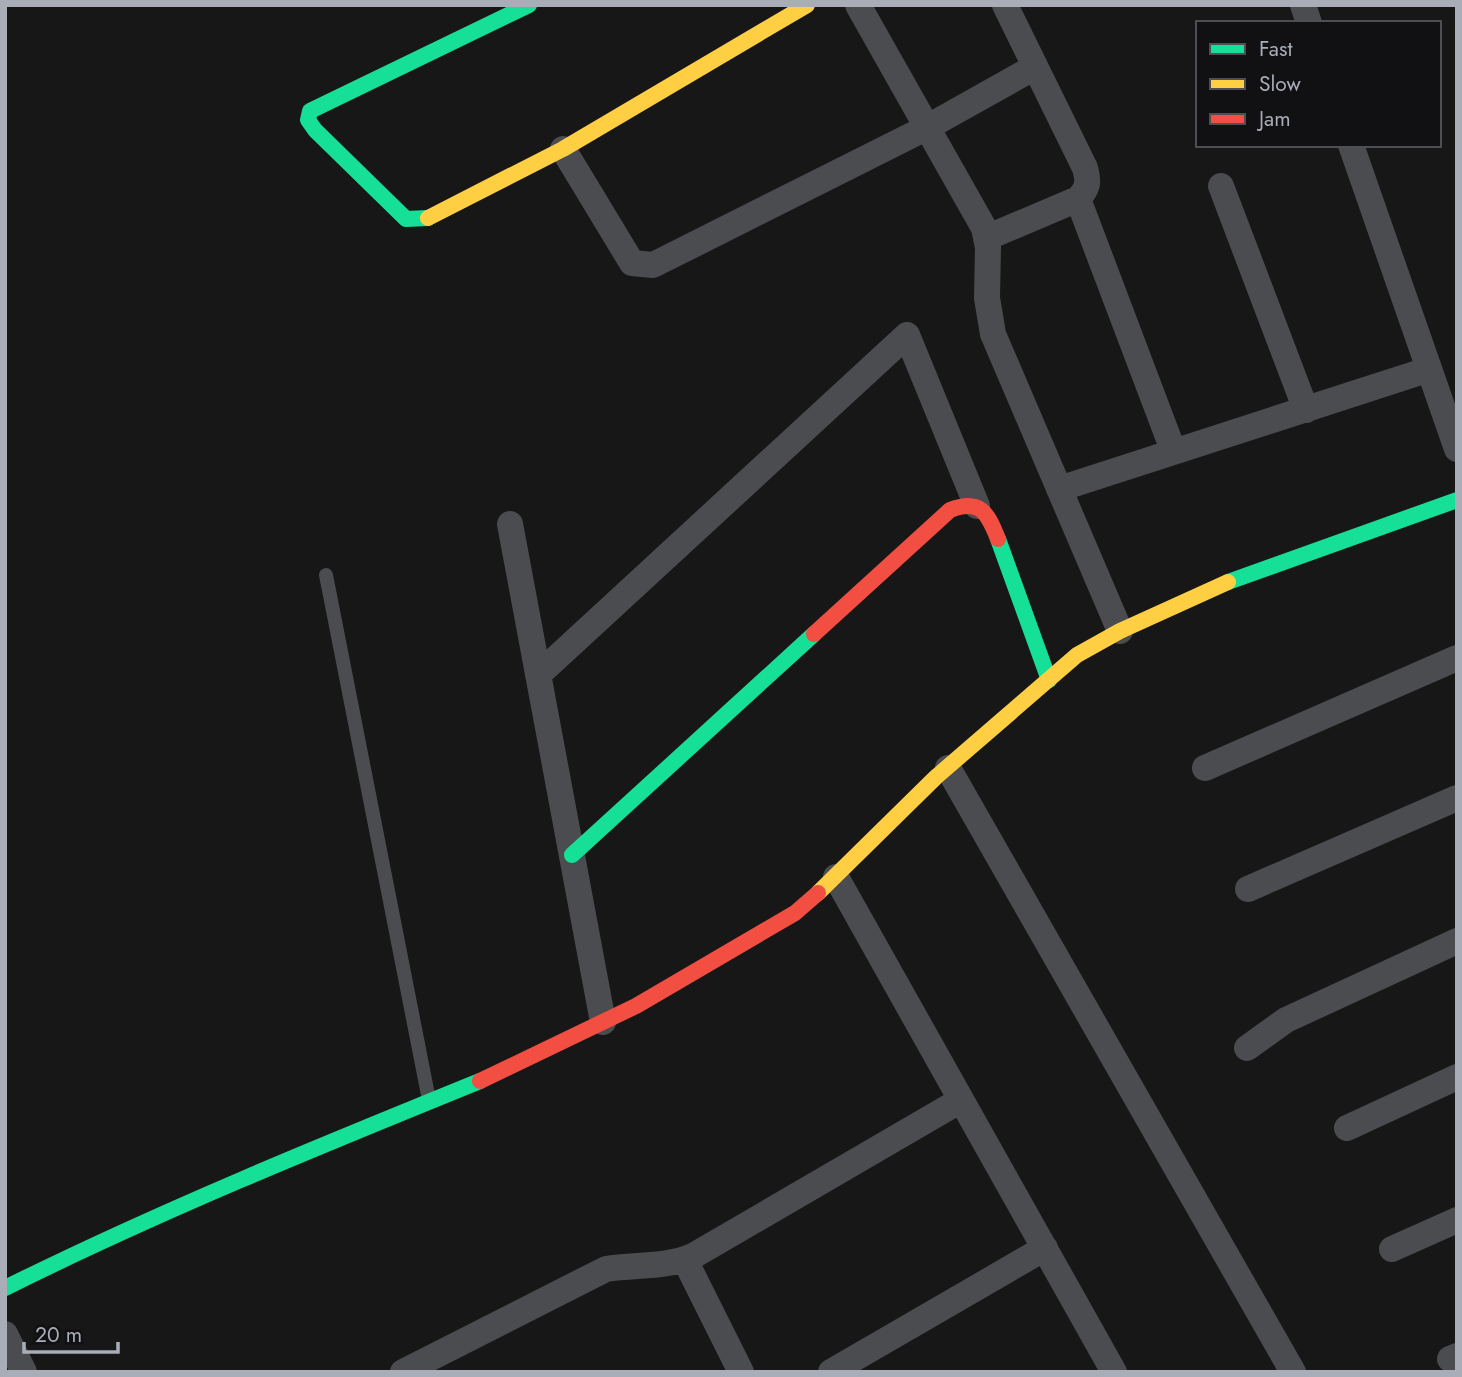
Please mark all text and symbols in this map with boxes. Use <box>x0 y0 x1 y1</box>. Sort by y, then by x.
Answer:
legend <box>1196 21 1441 147</box>
text: Fast <box>1259 34 1292 64</box>
text: Slow <box>1259 69 1301 99</box>
text: Jam <box>1256 104 1291 134</box>
scale bar <box>24 1310 119 1354</box>
text: 20 m <box>35 1320 82 1350</box>

